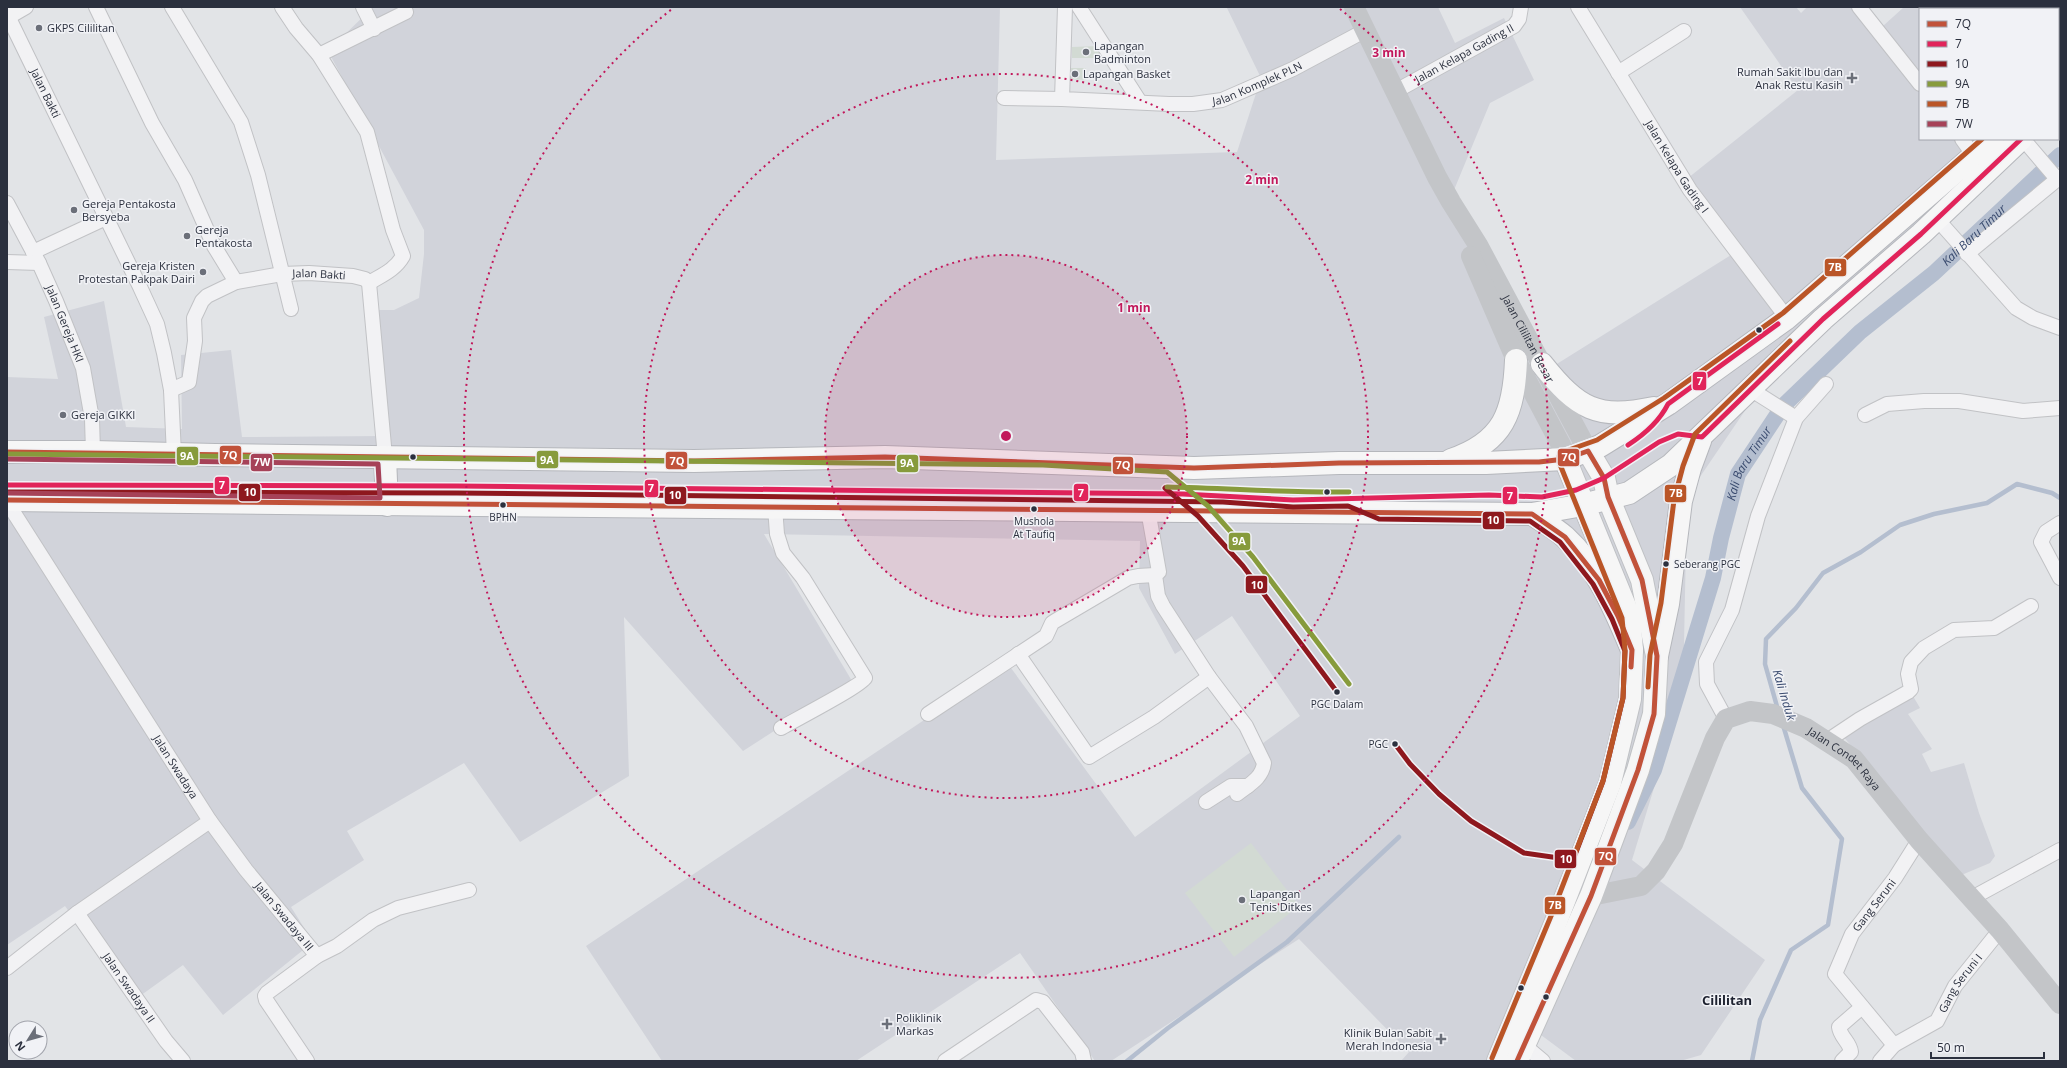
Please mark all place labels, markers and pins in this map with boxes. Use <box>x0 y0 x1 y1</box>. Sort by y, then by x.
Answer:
place label: GKPS Cililitan <box>47 20 115 35</box>
marker: GKPS Cililitan <box>34 23 44 33</box>
place label: Lapangan Badminton <box>1094 38 1151 66</box>
marker: Lapangan Badminton <box>1081 47 1091 57</box>
place label: Rumah Sakit Ibu dan Anak Restu Kasih <box>1737 64 1843 92</box>
place label: Lapangan Basket <box>1083 66 1171 81</box>
marker: Lapangan Basket <box>1070 69 1080 79</box>
marker: Rumah Sakit Ibu dan Anak Restu Kasih <box>1846 72 1858 84</box>
place label: Gereja Pentakosta Bersyeba <box>82 196 176 224</box>
marker: Gereja Pentakosta Bersyeba <box>69 205 79 215</box>
place label: Gereja Pentakosta <box>195 222 252 250</box>
marker: Gereja Pentakosta <box>182 231 192 241</box>
place label: Gereja Kristen Protestan Pakpak Dairi <box>78 258 195 286</box>
marker: Gereja Kristen Protestan Pakpak Dairi <box>198 267 208 277</box>
unlabelled marker <box>1754 325 1764 335</box>
place label: Gereja GIKKI <box>71 407 135 422</box>
marker: Gereja GIKKI <box>58 410 68 420</box>
centre of rings <box>999 429 1013 443</box>
unlabelled marker <box>408 452 418 462</box>
unlabelled marker <box>1322 487 1332 497</box>
marker: BPHN <box>498 500 508 510</box>
marker: Mushola At Taufiq <box>1029 504 1039 514</box>
place label: BPHN <box>489 510 517 524</box>
place label: Mushola At Taufiq <box>1013 514 1055 541</box>
place label: Seberang PGC <box>1674 557 1740 571</box>
marker: Seberang PGC <box>1661 559 1671 569</box>
marker: PGC Dalam <box>1332 687 1342 697</box>
place label: PGC Dalam <box>1311 697 1363 711</box>
place label: PGC <box>1368 737 1388 751</box>
marker: PGC <box>1390 739 1400 749</box>
place label: Lapangan Tenis Ditkes <box>1250 886 1312 914</box>
marker: Lapangan Tenis Ditkes <box>1237 895 1247 905</box>
unlabelled marker <box>1516 983 1526 993</box>
unlabelled marker <box>1541 992 1551 1002</box>
place label: Poliklinik Markas <box>896 1010 942 1038</box>
marker: Poliklinik Markas <box>881 1018 893 1030</box>
place label: Klinik Bulan Sabit Merah Indonesia <box>1344 1025 1432 1053</box>
marker: Klinik Bulan Sabit Merah Indonesia <box>1435 1033 1447 1045</box>

